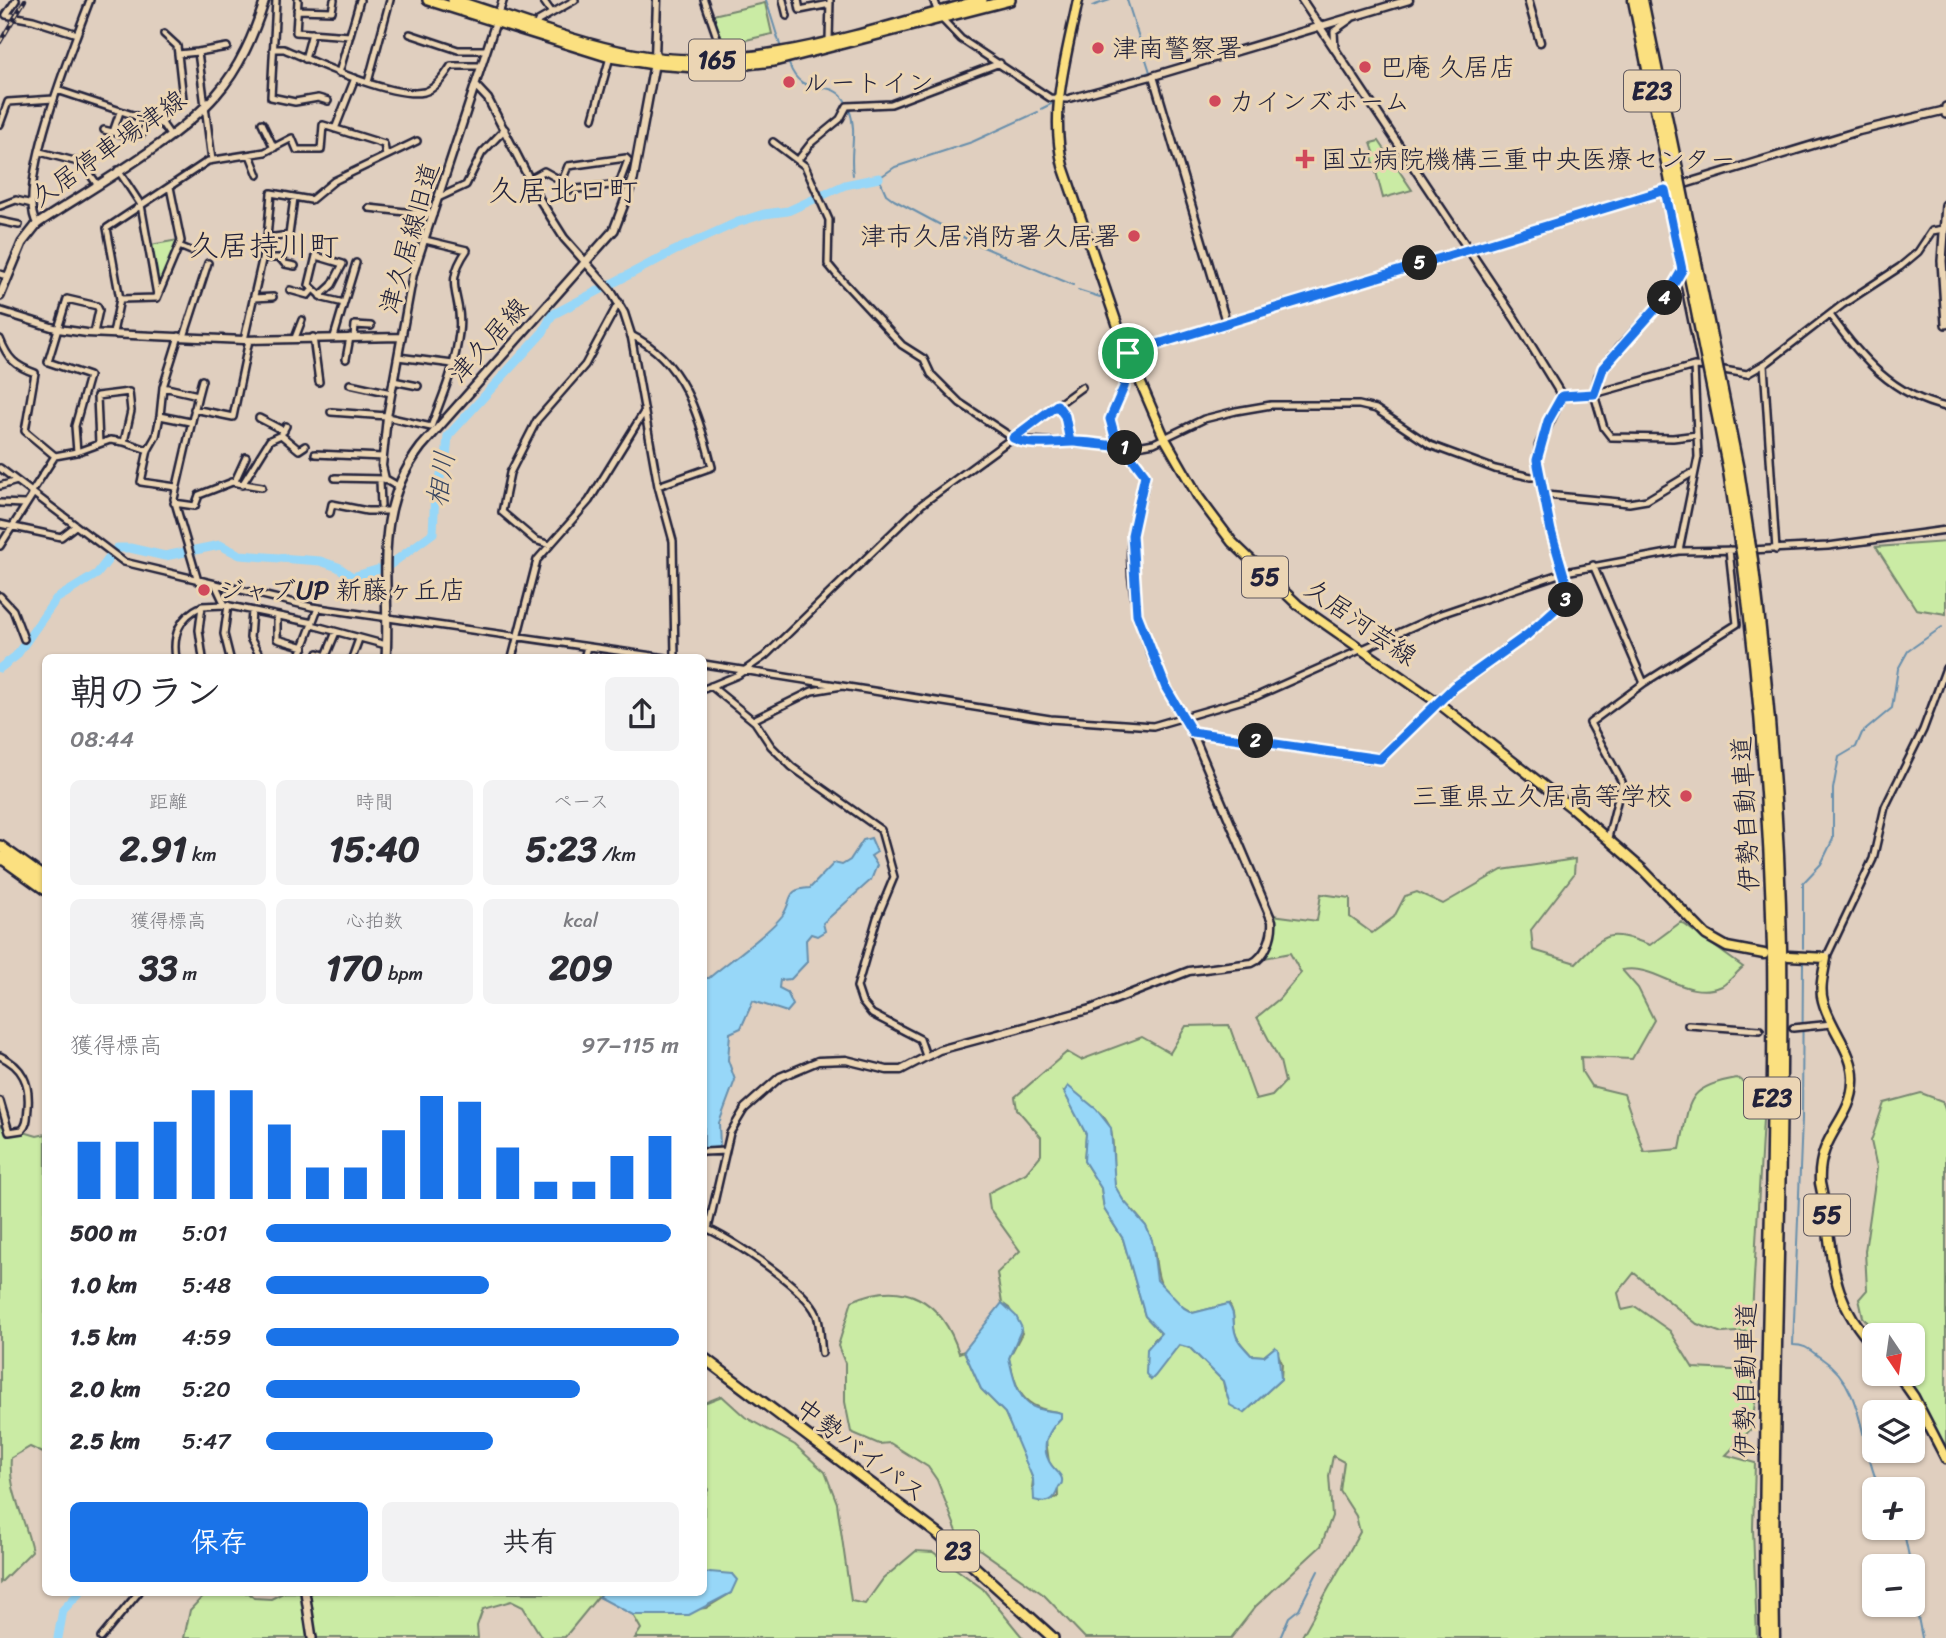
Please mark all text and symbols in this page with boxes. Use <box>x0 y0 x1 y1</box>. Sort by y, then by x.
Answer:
place label: 津南警察署 <box>1112 25 1242 71</box>
road number: 165 <box>689 40 745 80</box>
marker: 津南警察署 <box>1090 40 1106 56</box>
place label: 巴庵 久居店 <box>1379 44 1516 90</box>
place label: ルートイン <box>803 59 934 105</box>
marker: 巴庵 久居店 <box>1357 59 1373 75</box>
road number: E23 <box>1624 70 1680 112</box>
marker: ルートイン <box>781 74 797 90</box>
street label: 久居停車場津線 <box>20 77 196 219</box>
place label: カインズホーム <box>1229 78 1410 124</box>
marker: カインズホーム <box>1207 93 1223 109</box>
place label: 国立病院機構三重中央医療センター <box>1321 136 1736 182</box>
marker: 国立病院機構三重中央医療センター <box>1295 149 1315 169</box>
street label: 津久居線旧道 <box>365 157 453 319</box>
district label: 久居北口町 <box>488 164 638 218</box>
place label: 津市久居消防署久居署 <box>860 213 1120 259</box>
district label: 久居持川町 <box>189 219 339 273</box>
marker: 津市久居消防署久居署 <box>1126 228 1142 244</box>
pin: 5 <box>1402 246 1438 280</box>
text: 5 <box>1414 246 1425 279</box>
pin: 4 <box>1648 280 1682 316</box>
text: 4 <box>1659 281 1670 314</box>
street label: 津久居線 <box>436 286 540 394</box>
pin <box>1098 323 1158 383</box>
icon: arrive <box>1109 334 1147 372</box>
pin: 1 <box>1108 430 1142 466</box>
text: 1 <box>1120 431 1129 464</box>
water label: 相川 <box>412 448 469 511</box>
road number: 55 <box>1242 556 1288 598</box>
street label: 久居河芸線 <box>1295 566 1427 678</box>
place label: ジャブUP 新藤ヶ丘店 <box>218 567 466 613</box>
marker: ジャブUP 新藤ヶ丘店 <box>196 582 212 598</box>
pin: 3 <box>1548 582 1584 618</box>
text: 3 <box>1560 583 1571 616</box>
text: 朝のラン <box>70 659 222 726</box>
button: share <box>605 677 679 751</box>
text: 08:44 <box>70 719 134 760</box>
pin: 2 <box>1238 724 1274 758</box>
text: 2 <box>1250 724 1261 757</box>
street label: 伊勢自動車道 <box>1718 735 1772 893</box>
place label: 三重県立久居高等学校 <box>1412 773 1672 819</box>
text: 距離 <box>149 785 187 818</box>
text: 時間 <box>355 785 394 818</box>
text: ペース <box>553 785 609 818</box>
marker: 三重県立久居高等学校 <box>1678 788 1694 804</box>
text: 2.91 <box>120 818 187 880</box>
text: 15:40 <box>329 818 420 880</box>
text: 5:23 <box>526 818 597 880</box>
text: km <box>187 838 217 871</box>
text: /km <box>597 838 636 871</box>
text: 獲得標高 <box>130 904 206 937</box>
text: 心拍数 <box>346 904 403 937</box>
text: kcal <box>564 904 598 937</box>
text: 33 <box>139 937 178 999</box>
text: 170 <box>326 937 383 999</box>
text: 209 <box>549 937 613 999</box>
text: m <box>178 957 197 990</box>
text: bpm <box>383 957 423 990</box>
text: 獲得標高 <box>70 1025 162 1066</box>
text: 97–115 m <box>581 1025 679 1066</box>
road number: E23 <box>1744 1078 1800 1118</box>
road number: 55 <box>1804 1195 1850 1236</box>
text: 500 m <box>70 1213 137 1254</box>
text: 5:01 <box>182 1213 227 1254</box>
text: 1.0 km <box>70 1265 137 1306</box>
text: 5:48 <box>182 1265 231 1306</box>
street label: 伊勢自動車道 <box>1721 1302 1769 1458</box>
text: 1.5 km <box>70 1317 137 1358</box>
text: 4:59 <box>182 1317 232 1358</box>
north arrow <box>1862 1323 1925 1386</box>
map controls <box>1862 1323 1925 1617</box>
text: 2.0 km <box>70 1369 141 1410</box>
text: 5:20 <box>182 1369 231 1410</box>
street label: 中勢バイパス <box>785 1385 937 1515</box>
button: layers <box>1862 1400 1925 1463</box>
text: 2.5 km <box>70 1421 140 1462</box>
text: 5:47 <box>182 1421 231 1462</box>
button: + <box>1862 1477 1925 1540</box>
button: 保存 <box>70 1502 368 1582</box>
button: 共有 <box>382 1502 679 1582</box>
road number: 23 <box>937 1531 979 1572</box>
button: − <box>1862 1554 1925 1617</box>

